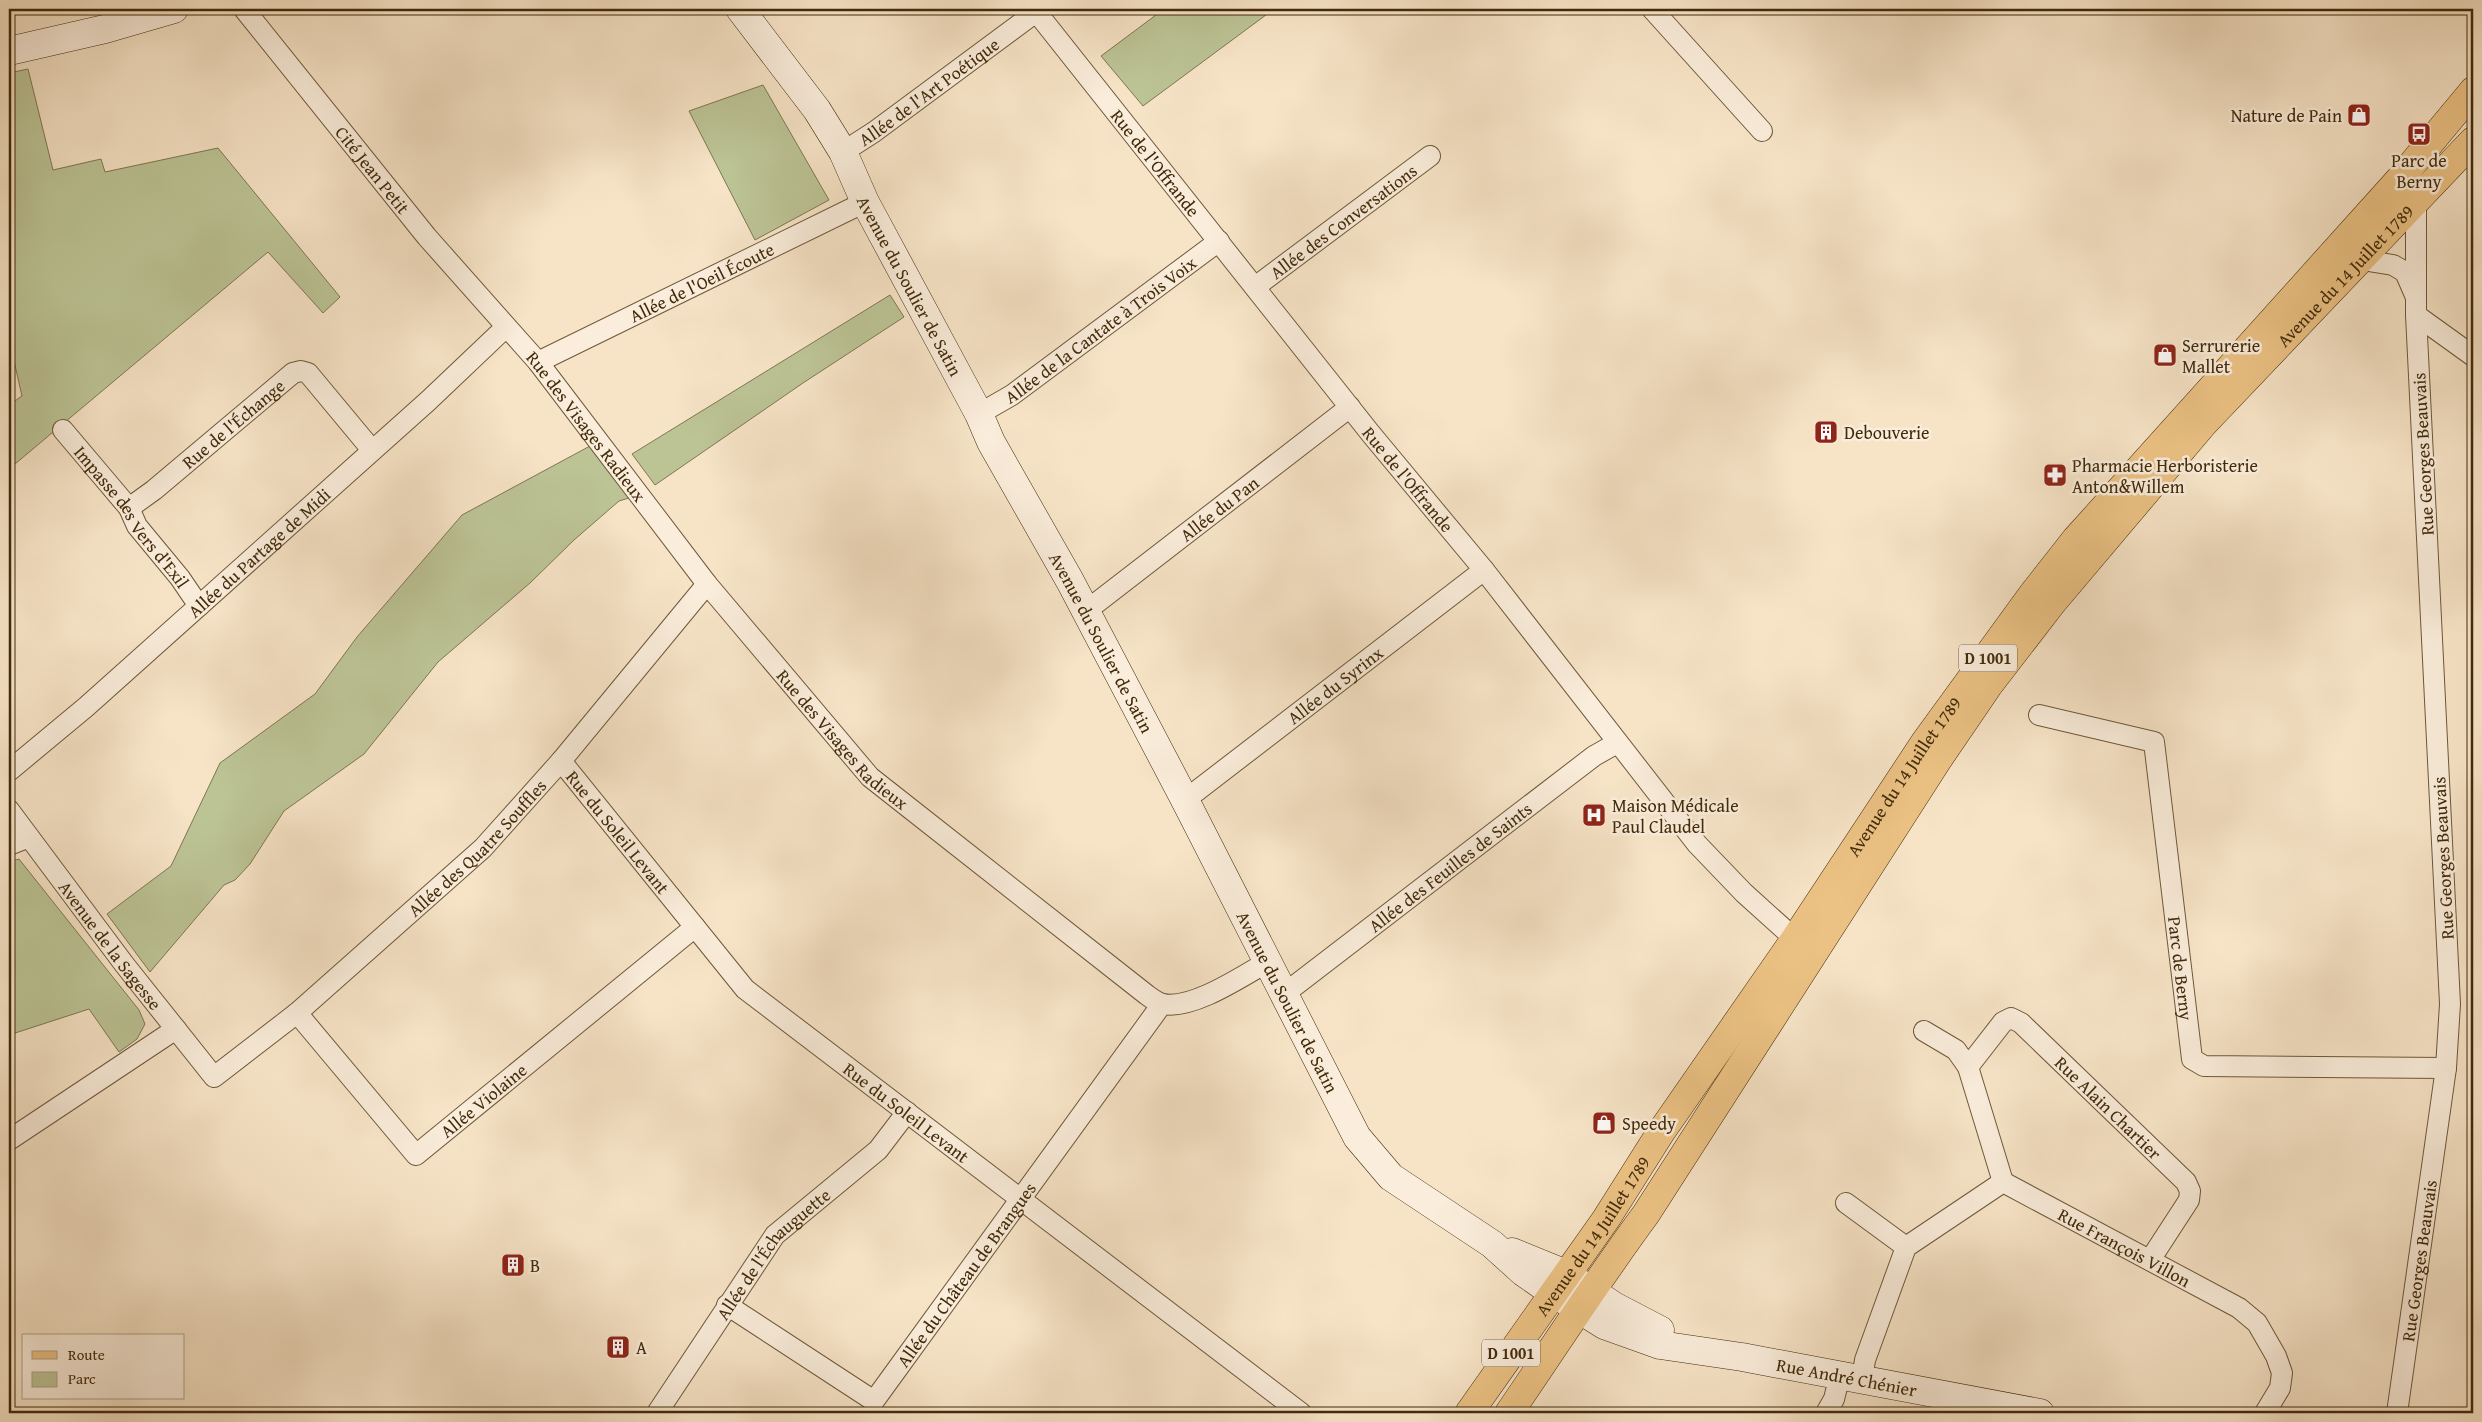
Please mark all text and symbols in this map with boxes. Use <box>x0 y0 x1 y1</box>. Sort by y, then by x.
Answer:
street label: Allée de l'Art Poétique <box>853 30 1005 152</box>
place label: Nature de Pain <box>2231 102 2342 129</box>
shop icon: Nature de Pain <box>2346 102 2372 128</box>
street label: Rue de l'Offrande <box>1105 103 1207 222</box>
street label: Cité Jean Petit <box>329 120 417 220</box>
bus stop icon: Parc de Berny <box>2406 121 2432 147</box>
place label: Parc de Berny <box>2391 147 2447 195</box>
street label: Allée des Conversations <box>1264 157 1422 285</box>
street label: Avenue du Soulier de Satin <box>850 191 970 381</box>
street label: Avenue du 14 Juillet 1789 <box>2270 198 2419 353</box>
street label: Allée de l'Oeil Écoute <box>625 235 778 329</box>
street label: Allée de la Cantate à Trois Voix <box>1000 249 1202 410</box>
place label: Serrurerie Mallet <box>2182 332 2260 380</box>
shop icon: Serrurerie Mallet <box>2152 342 2178 368</box>
street label: Rue des Visages Radieux <box>520 345 654 508</box>
street label: Rue de l'Échange <box>176 372 290 475</box>
street label: Rue Georges Beauvais <box>2405 372 2441 536</box>
building icon: Debouverie <box>1813 419 1839 445</box>
place label: Debouverie <box>1844 419 1930 446</box>
street label: Rue de l'Offrande <box>1356 420 1461 538</box>
street label: Impasse des Vers d'Exil <box>68 439 196 593</box>
place label: Pharmacie Herboristerie Anton&Willem <box>2072 452 2258 500</box>
pharmacy icon: Pharmacie Herboristerie Anton&Willem <box>2042 462 2068 488</box>
street label: Allée du Pan <box>1174 469 1264 548</box>
street label: Allée du Partage de Midi <box>181 481 336 624</box>
street label: Avenue du Soulier de Satin <box>1043 547 1161 737</box>
street label: Allée du Syrinx <box>1281 639 1389 730</box>
road number: D 1001 <box>1959 644 2017 671</box>
street label: Rue des Visages Radieux <box>771 663 915 816</box>
street label: Avenue du 14 Juillet 1789 <box>1840 691 1967 862</box>
street label: Rue du Soleil Levant <box>560 764 677 900</box>
street label: Allée des Quatre Souffles <box>401 773 552 923</box>
street label: Rue Georges Beauvais <box>2425 776 2461 940</box>
place label: Maison Médicale Paul Claudel <box>1612 792 1739 840</box>
street label: Allée des Feuilles de Saints <box>1362 795 1537 938</box>
hospital icon: Maison Médicale Paul Claudel <box>1581 802 1607 828</box>
street label: Avenue de la Sagesse <box>53 875 169 1015</box>
street label: Avenue du Soulier de Satin <box>1230 906 1346 1098</box>
street label: Parc de Berny <box>2161 915 2201 1022</box>
street label: Rue Alain Chartier <box>2049 1049 2169 1166</box>
street label: Rue du Soleil Levant <box>838 1055 976 1169</box>
street label: Allée Violaine <box>434 1056 532 1144</box>
shop icon: Speedy <box>1591 1110 1617 1136</box>
place label: Speedy <box>1622 1110 1676 1137</box>
street label: Avenue du 14 Juillet 1789 <box>1528 1150 1656 1321</box>
street label: Allée du Château de Brangues <box>889 1176 1042 1373</box>
street label: Rue Georges Beauvais <box>2394 1178 2443 1343</box>
street label: Allée de l'Échauguette <box>709 1181 836 1325</box>
street label: Rue François Villon <box>2053 1200 2196 1293</box>
building icon: B <box>500 1252 526 1278</box>
place label: B <box>530 1252 540 1279</box>
legend <box>22 1334 185 1400</box>
building icon: A <box>605 1334 631 1360</box>
place label: A <box>636 1334 647 1361</box>
road number: D 1001 <box>1482 1340 1540 1366</box>
text: Route <box>68 1344 105 1365</box>
street label: Rue André Chénier <box>1774 1350 1920 1403</box>
text: Parc <box>68 1368 96 1389</box>

